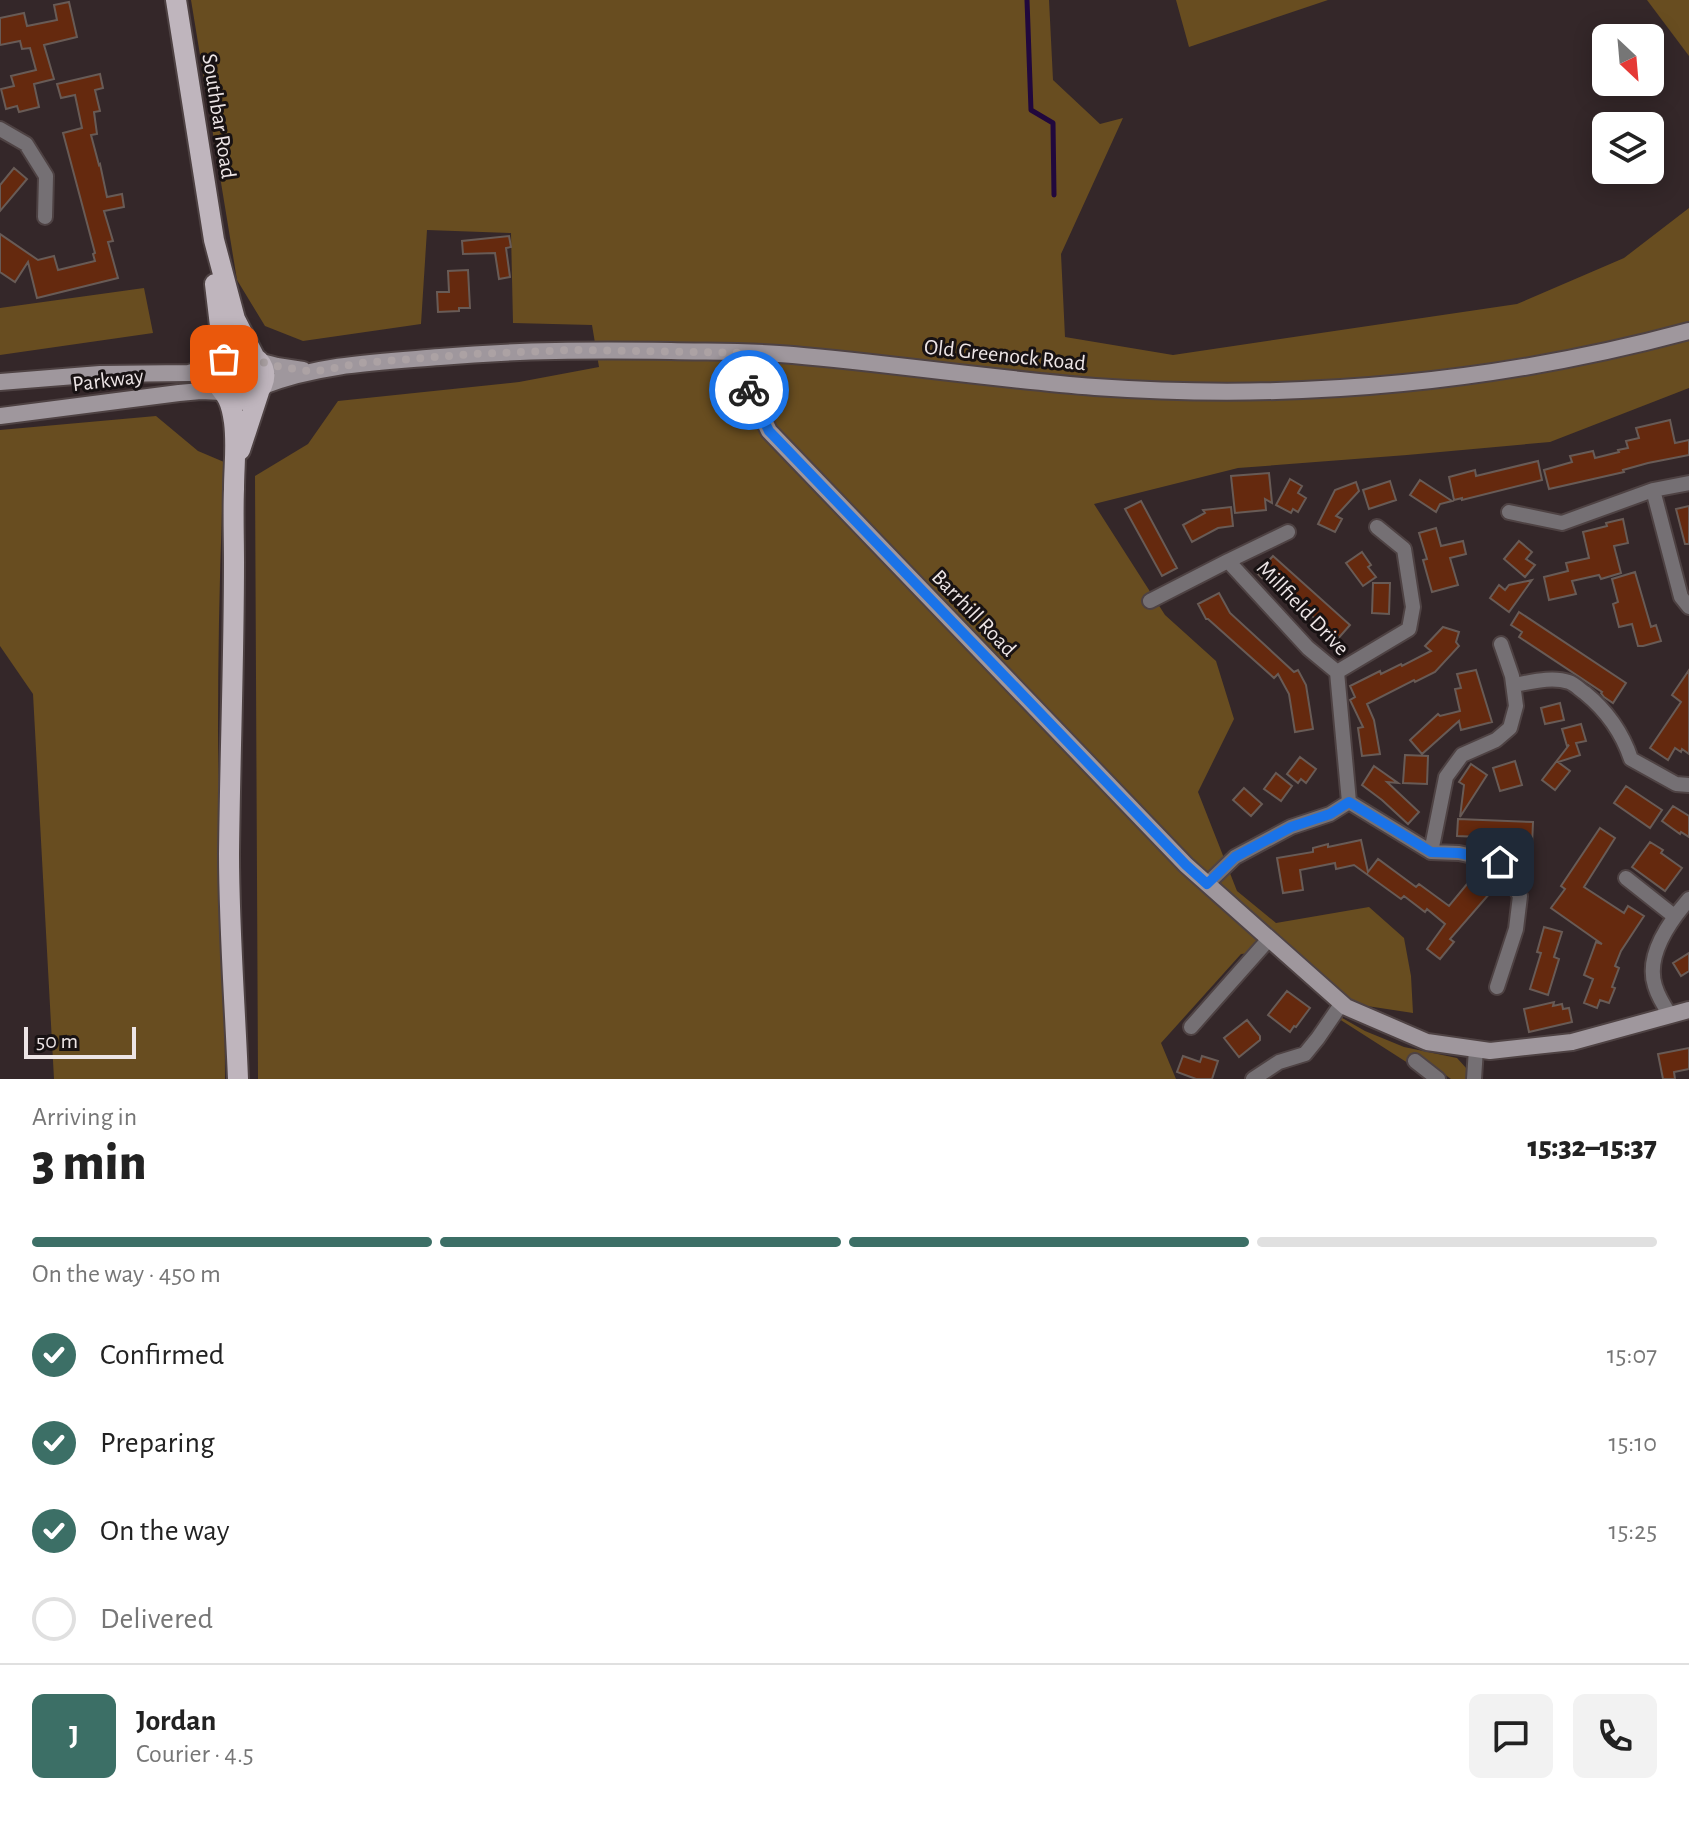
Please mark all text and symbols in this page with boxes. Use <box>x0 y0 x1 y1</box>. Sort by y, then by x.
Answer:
north arrow <box>1592 24 1664 96</box>
map controls <box>1592 24 1664 184</box>
street label: Southbar Road <box>198 52 240 180</box>
button: layers <box>1592 112 1664 184</box>
pin <box>190 325 258 393</box>
street label: Old Greenock Road <box>923 336 1087 374</box>
icon: bag <box>202 337 246 381</box>
courier <box>709 350 789 430</box>
street label: Parkway <box>71 365 146 395</box>
icon: bike <box>727 368 771 412</box>
street label: Millfield Drive <box>1253 556 1353 660</box>
street label: Barrhill Road <box>928 565 1020 661</box>
pin <box>1466 828 1534 896</box>
icon: home <box>1478 840 1522 884</box>
scale bar <box>24 1023 136 1059</box>
text: 50 m <box>36 1030 78 1052</box>
text: Arriving in <box>32 1104 137 1130</box>
text: 15:32–15:37 <box>1527 1132 1657 1162</box>
text: 3 min <box>32 1137 146 1189</box>
text: On the way · 450 m <box>32 1261 221 1287</box>
icon: check <box>32 1333 76 1377</box>
text: Confirmed <box>100 1340 224 1370</box>
text: 15:07 <box>1607 1342 1657 1368</box>
icon: check <box>32 1421 76 1465</box>
text: Preparing <box>100 1428 215 1458</box>
text: 15:10 <box>1609 1430 1657 1456</box>
icon: check <box>32 1509 76 1553</box>
text: On the way <box>100 1516 229 1546</box>
text: 15:25 <box>1609 1518 1657 1544</box>
text: Delivered <box>100 1604 213 1634</box>
button: chat <box>1469 1694 1553 1778</box>
button: phone <box>1573 1694 1657 1778</box>
text: Jordan <box>136 1706 216 1736</box>
text: J <box>69 1721 79 1751</box>
text: Courier · 4.5 <box>136 1741 254 1767</box>

